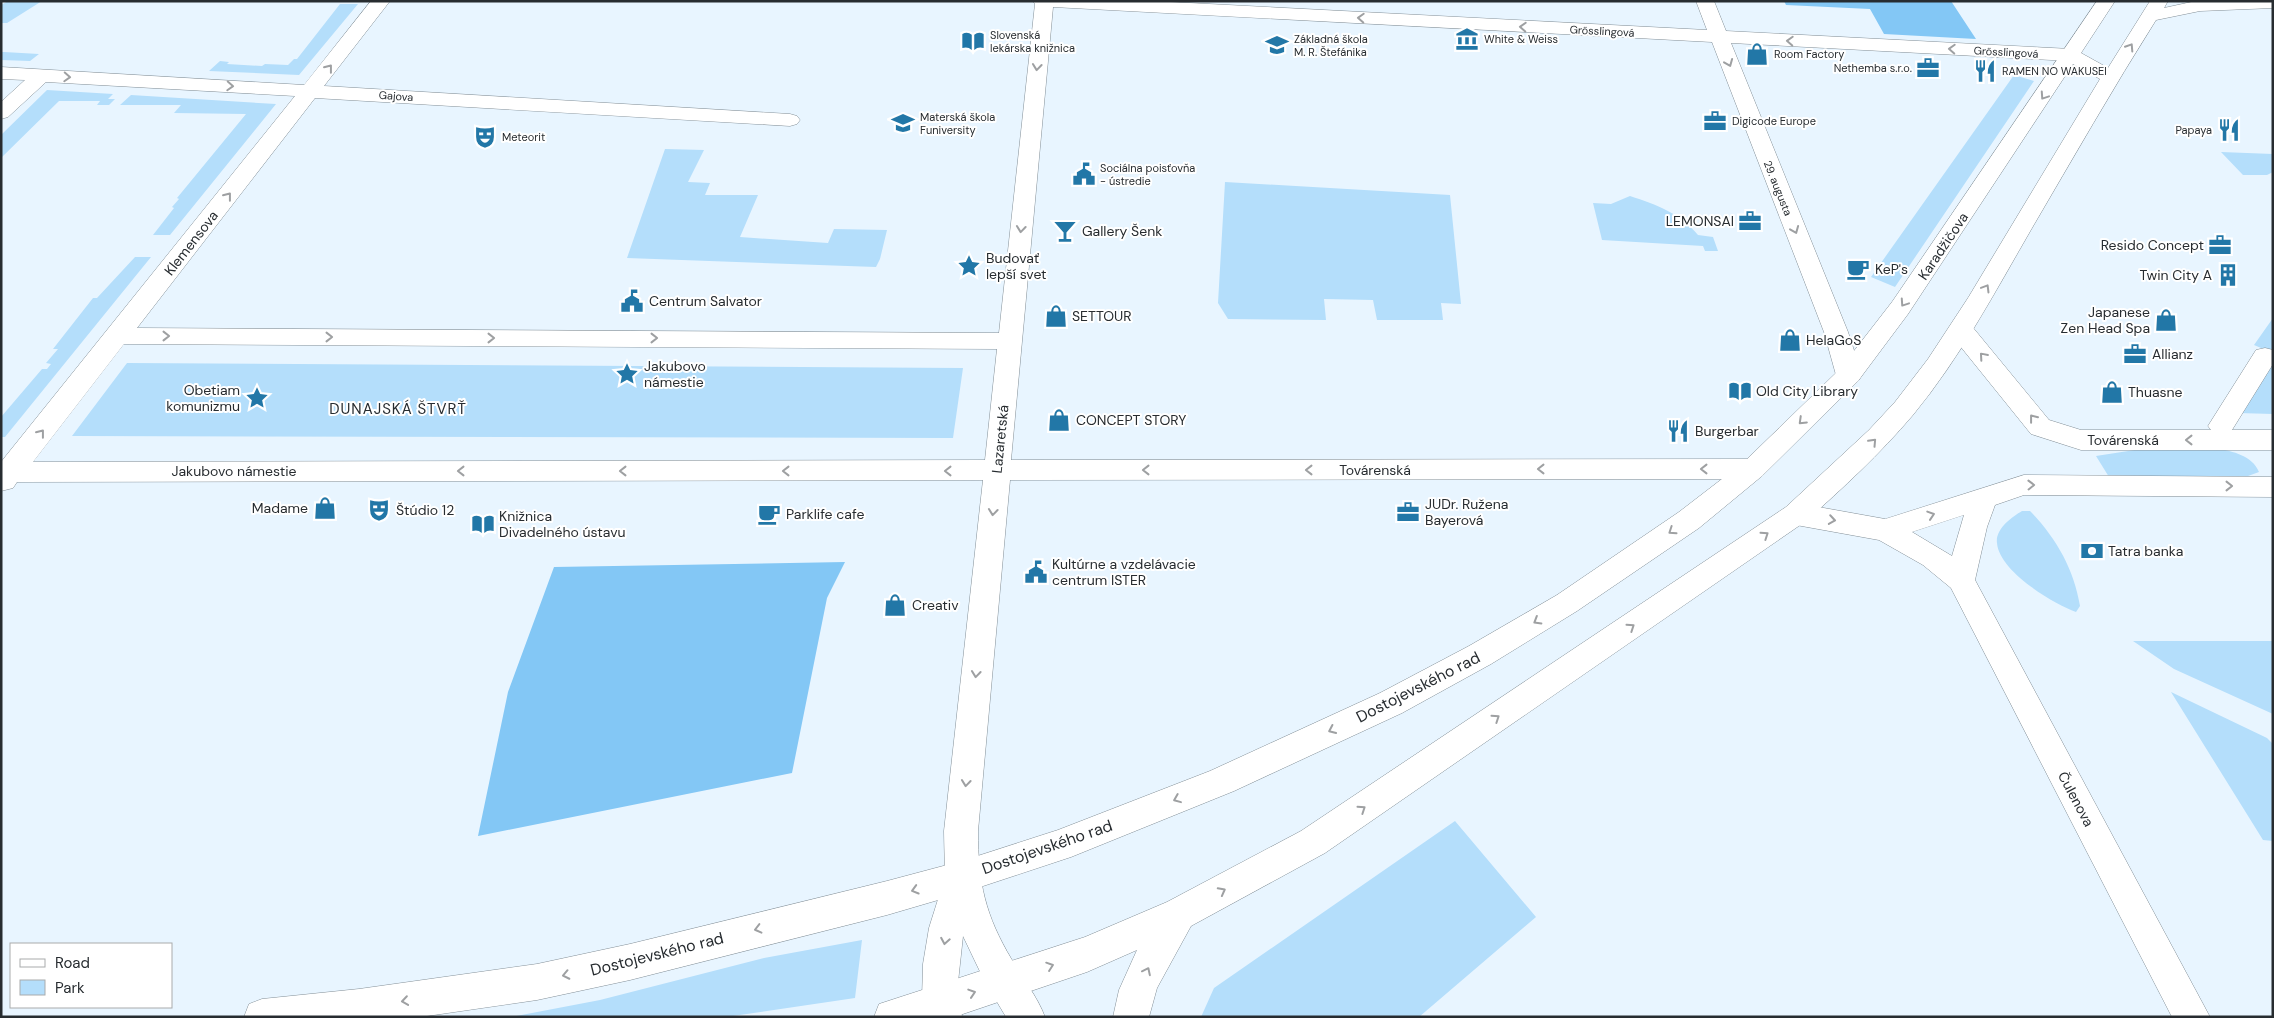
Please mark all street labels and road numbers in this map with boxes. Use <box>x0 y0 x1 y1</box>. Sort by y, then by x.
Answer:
street label: Grösslingová <box>1569 22 1635 40</box>
street label: Grösslingová <box>1973 43 2039 61</box>
street label: Gajova <box>378 88 414 104</box>
street label: 29. augusta <box>1761 158 1795 218</box>
street label: Klemensova <box>160 207 222 279</box>
street label: Karadžičova <box>1914 209 1972 283</box>
street label: Lazaretská <box>987 404 1013 474</box>
street label: Továrenská <box>2087 431 2159 449</box>
street label: Továrenská <box>1339 461 1411 479</box>
street label: Jakubovo námestie <box>171 462 297 480</box>
street label: Dostojevského rad <box>1352 647 1484 727</box>
street label: Čulenova <box>2054 768 2098 830</box>
street label: Dostojevského rad <box>979 815 1115 879</box>
street label: Dostojevského rad <box>588 927 726 981</box>

